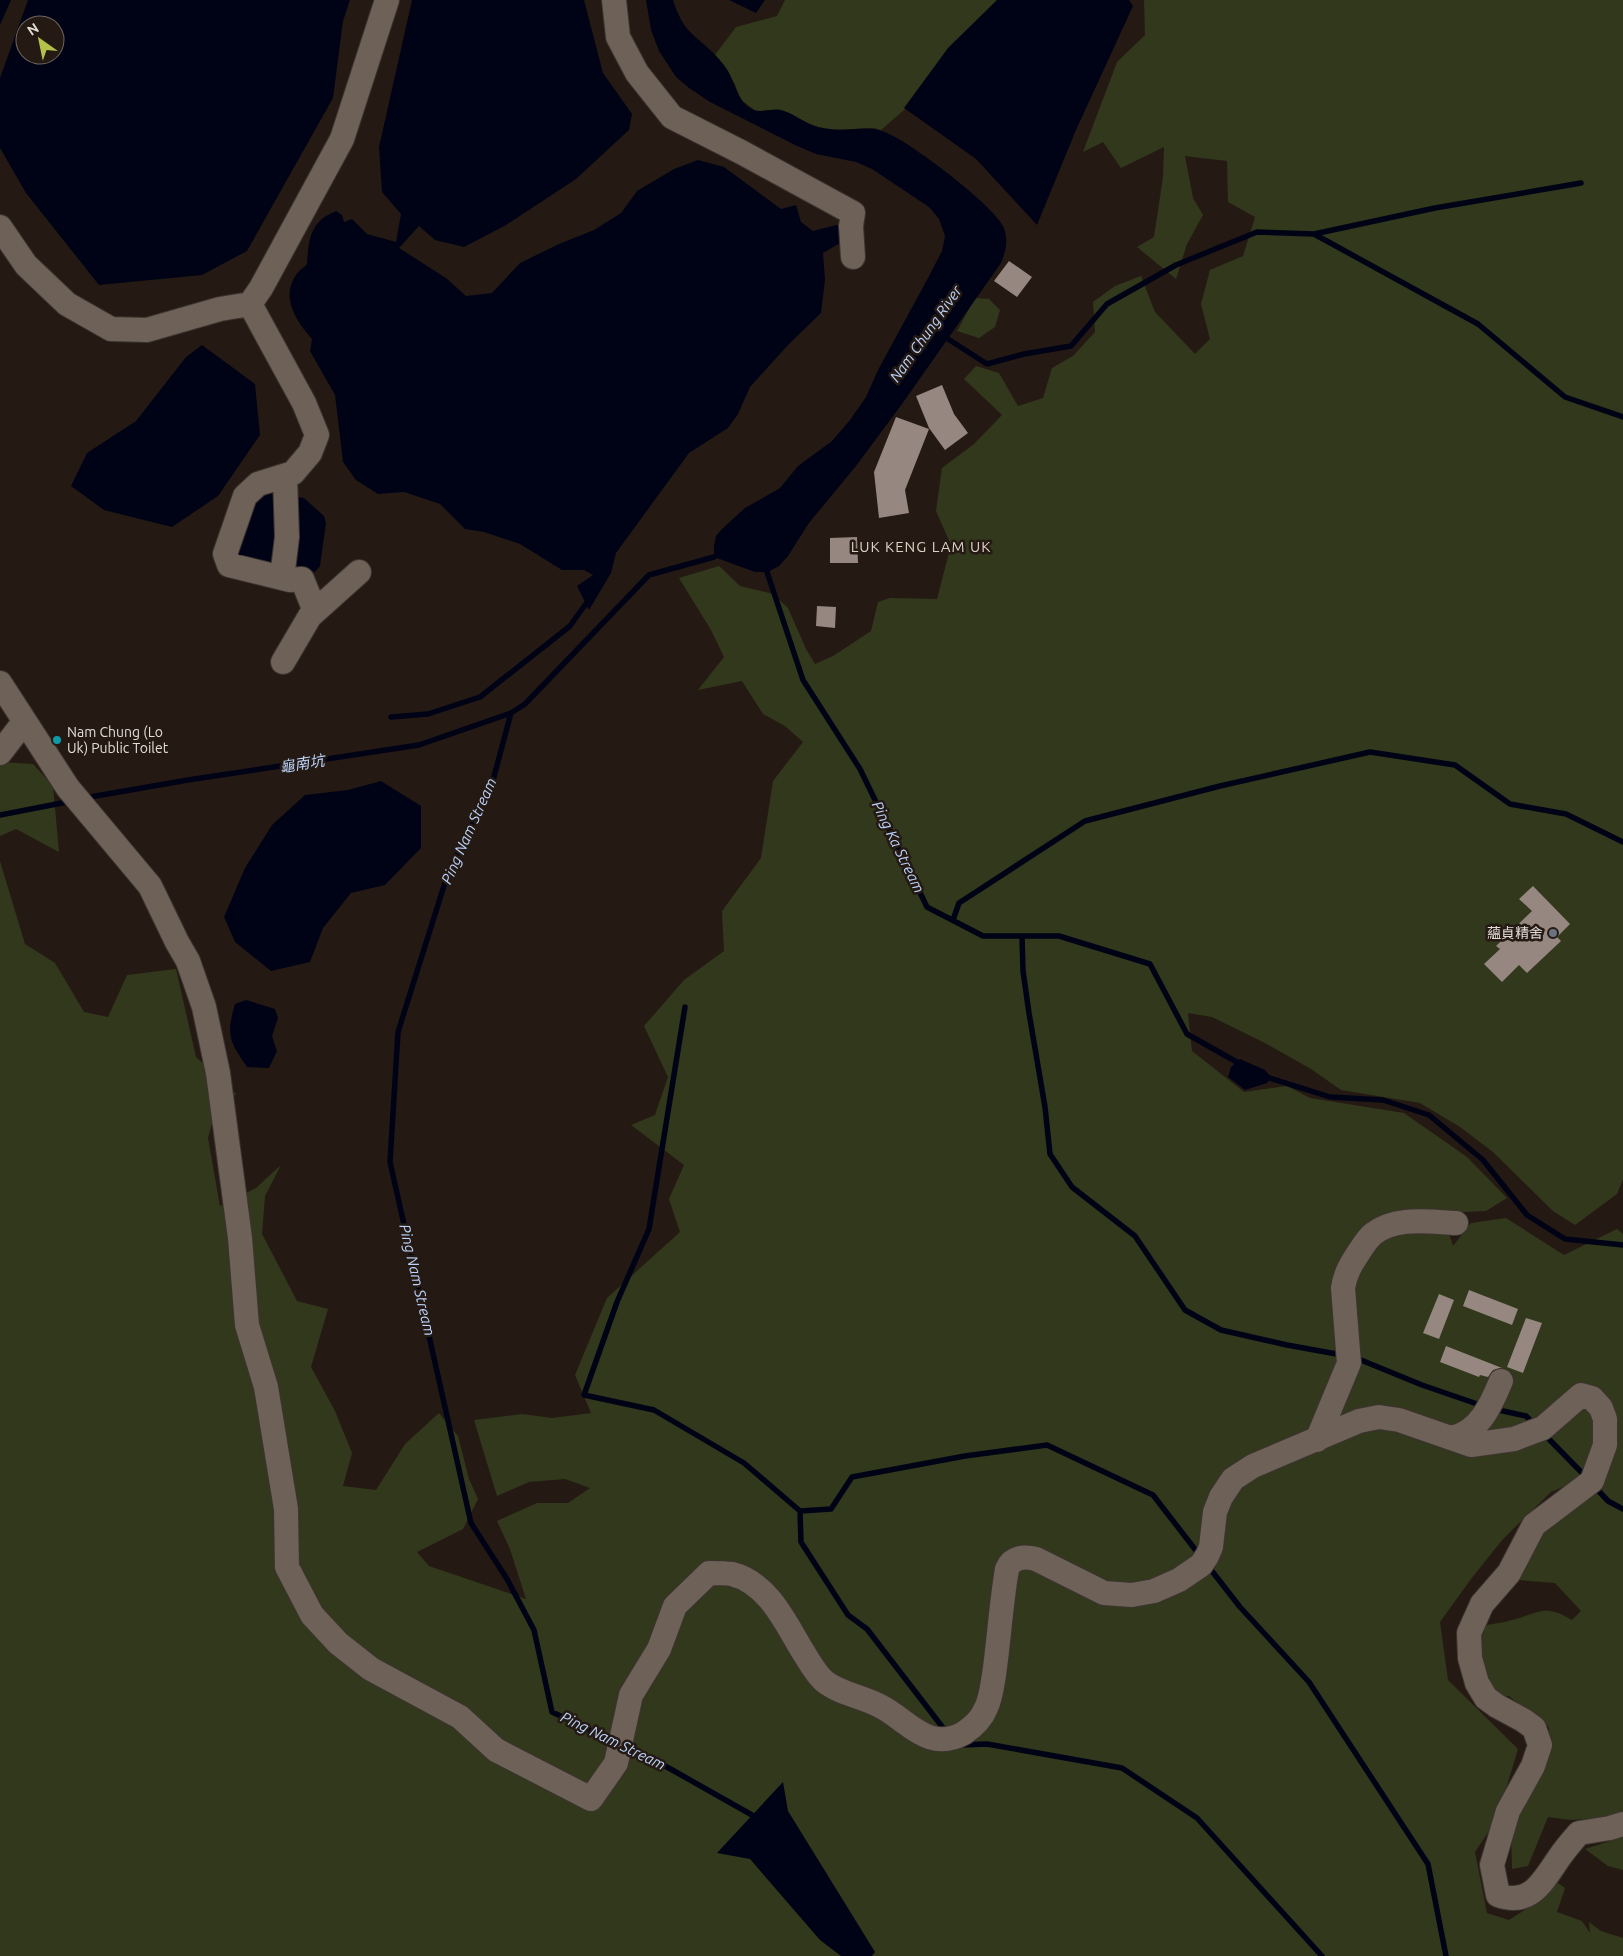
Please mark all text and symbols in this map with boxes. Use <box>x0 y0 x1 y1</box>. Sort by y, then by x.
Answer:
north arrow <box>15 15 65 65</box>
text: N <box>24 20 42 39</box>
water label: Nam Chung River <box>886 281 966 385</box>
district label: LUK KENG LAM UK <box>851 538 991 555</box>
place label: Nam Chung (Lo Uk) Public Toilet <box>67 724 169 756</box>
marker: Nam Chung (Lo Uk) Public Toilet <box>51 734 63 746</box>
water label: 龜南坑 <box>278 751 327 775</box>
water label: Ping Nam Stream <box>438 775 500 886</box>
water label: Ping Ka Stream <box>869 798 928 896</box>
place label: 蘊貞精舍 <box>1487 925 1543 941</box>
marker: 蘊貞精舍 <box>1547 927 1559 939</box>
water label: Ping Nam Stream <box>396 1222 439 1337</box>
water label: Ping Nam Stream <box>558 1708 668 1773</box>

